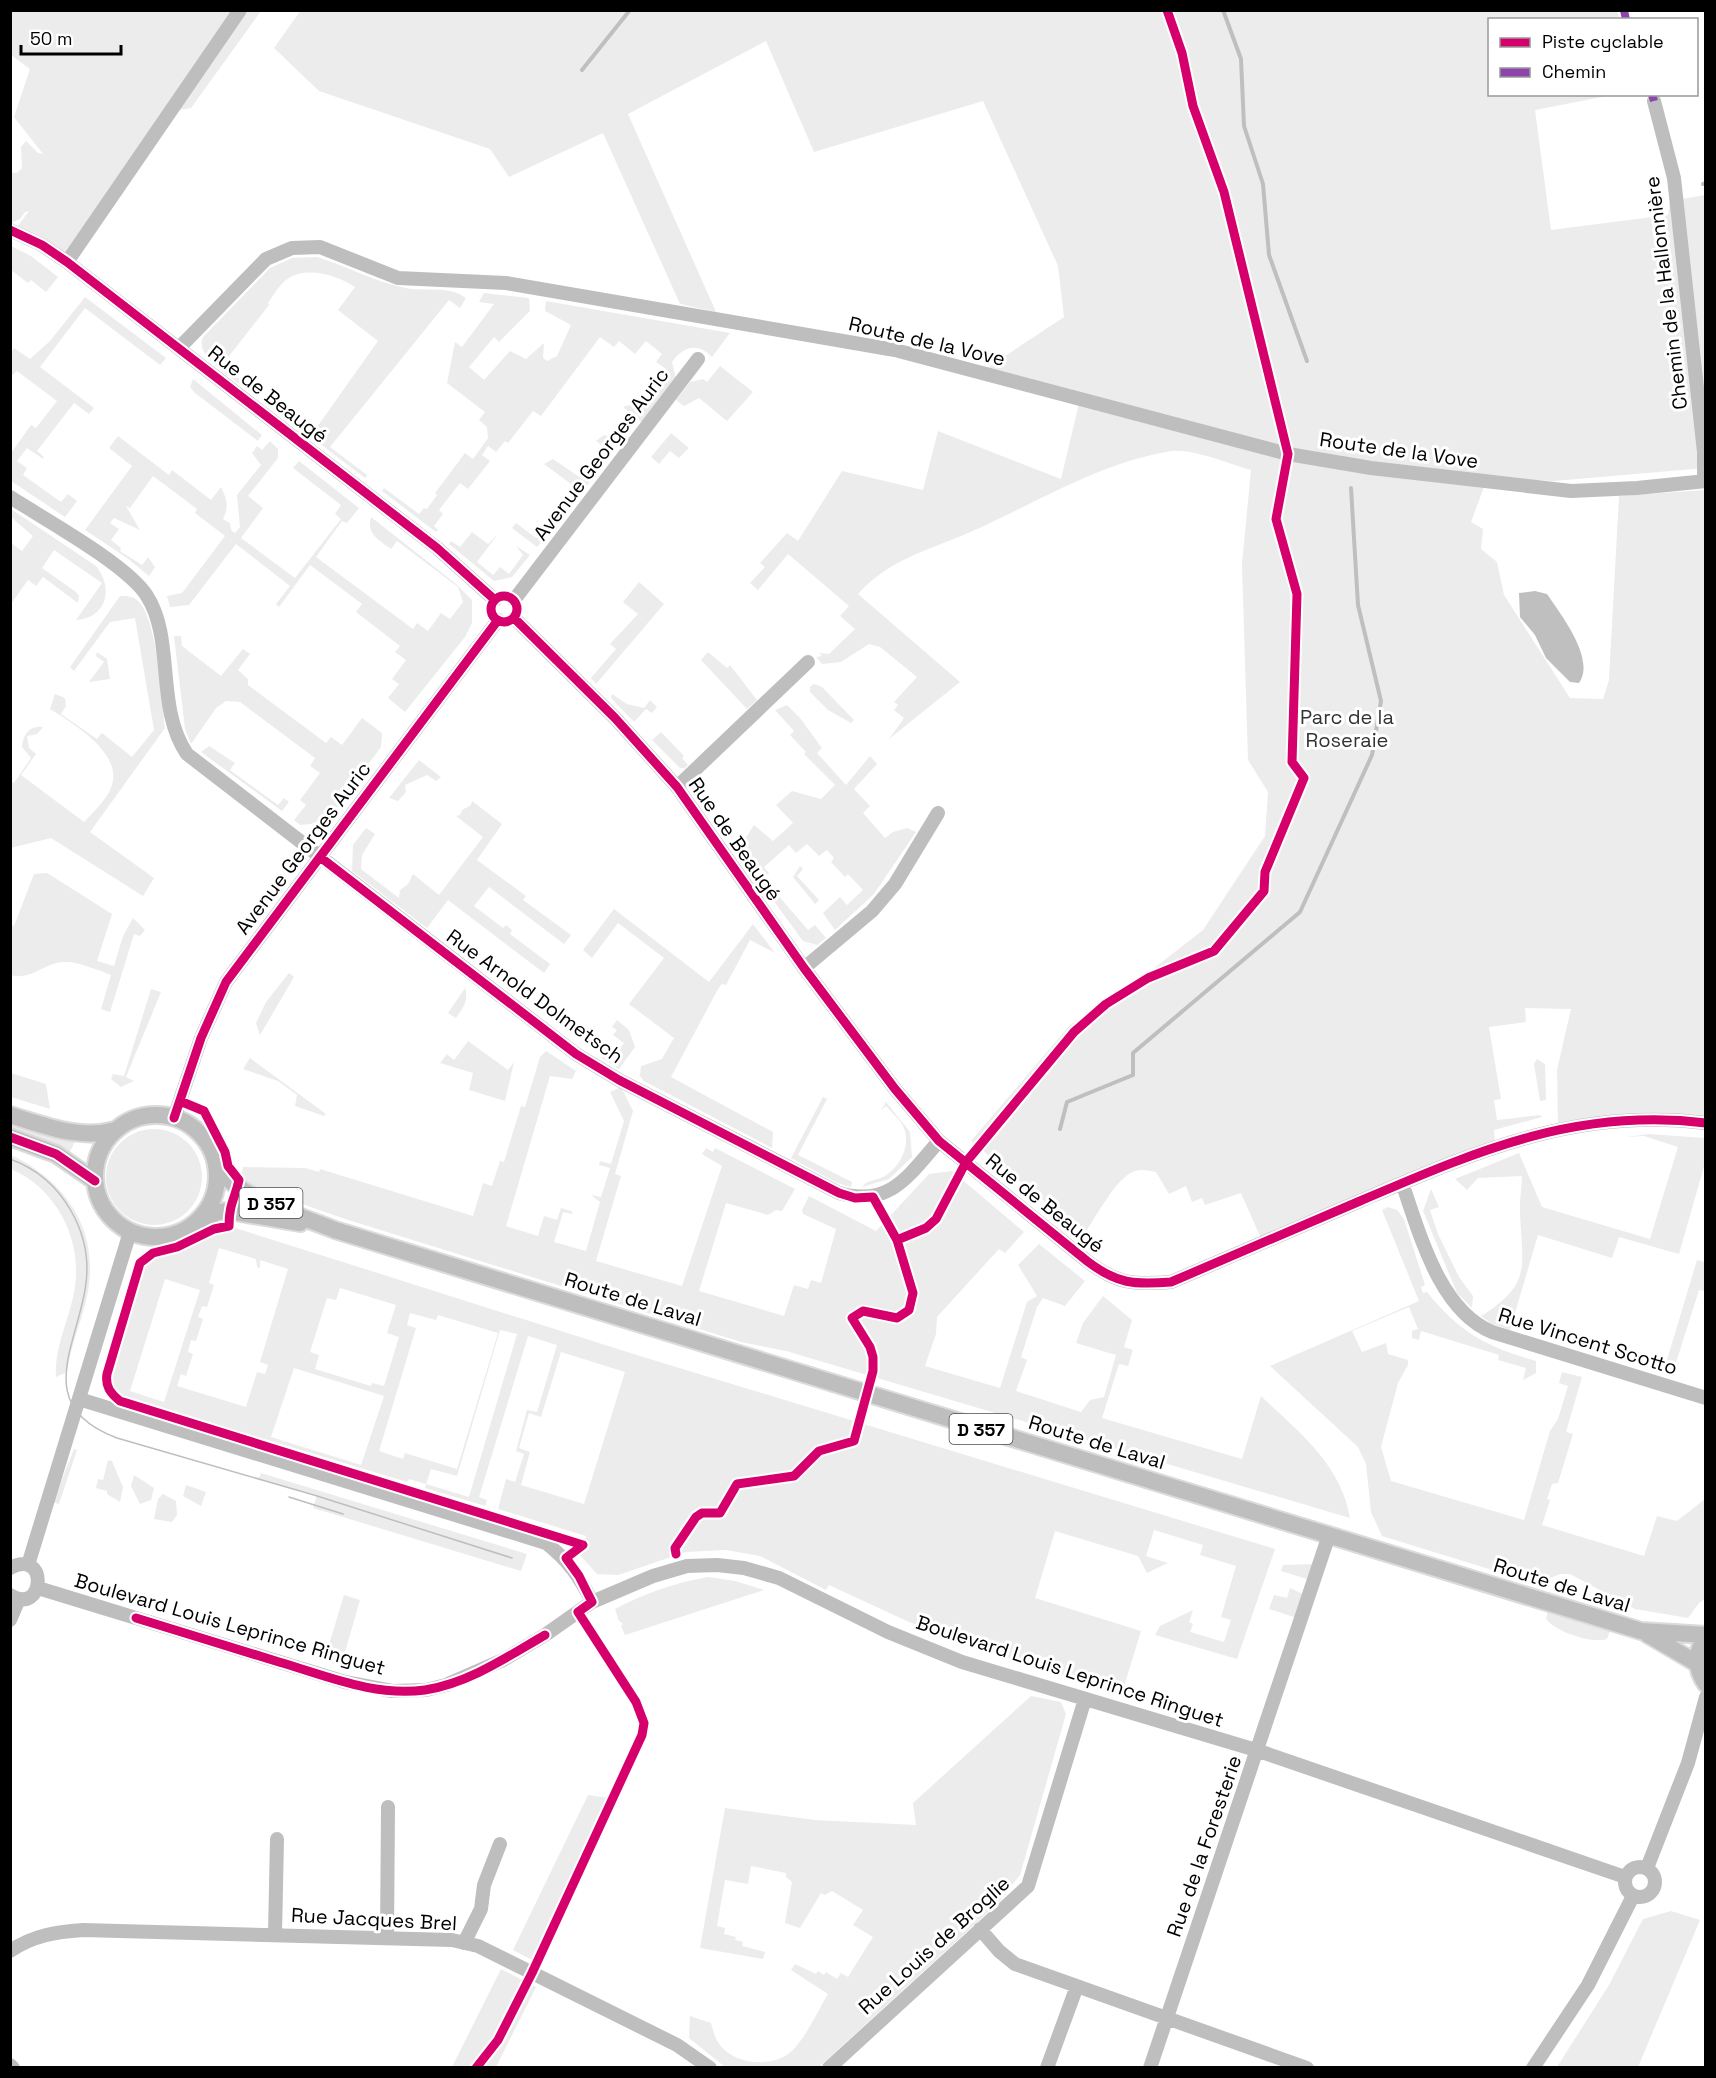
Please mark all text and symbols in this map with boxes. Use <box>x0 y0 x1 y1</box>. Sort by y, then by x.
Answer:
scale bar <box>21 18 122 56</box>
legend <box>1488 18 1698 96</box>
text: 50 m <box>30 27 72 50</box>
text: Piste cyclable <box>1542 30 1664 53</box>
text: Chemin <box>1542 60 1606 83</box>
street label: Chemin de la Hallonnière <box>1639 175 1693 411</box>
street label: Route de la Vove <box>846 310 1008 372</box>
street label: Rue de Beaugé <box>203 339 333 449</box>
street label: Avenue Georges Auric <box>528 362 674 546</box>
street label: Route de la Vove <box>1318 426 1480 474</box>
park label: Parc de la Roseraie <box>1300 704 1394 753</box>
street label: Avenue Georges Auric <box>230 756 376 940</box>
street label: Rue de Beaugé <box>683 772 787 906</box>
street label: Rue Arnold Dolmetsch <box>441 923 629 1069</box>
street label: Rue de Beaugé <box>981 1147 1109 1259</box>
road number: D 357 <box>240 1188 302 1218</box>
street label: Route de Laval <box>561 1266 705 1332</box>
street label: Rue Vincent Scotto <box>1495 1301 1681 1381</box>
street label: Route de Laval <box>1025 1409 1169 1475</box>
road number: D 357 <box>950 1414 1012 1444</box>
street label: Route de Laval <box>1490 1552 1634 1618</box>
street label: Boulevard Louis Leprince Ringuet <box>72 1567 388 1681</box>
street label: Boulevard Louis Leprince Ringuet <box>913 1609 1227 1733</box>
street label: Rue de la Foresterie <box>1161 1752 1247 1940</box>
street label: Rue Louis de Broglie <box>853 1870 1015 2020</box>
street label: Rue Jacques Brel <box>290 1902 458 1936</box>

